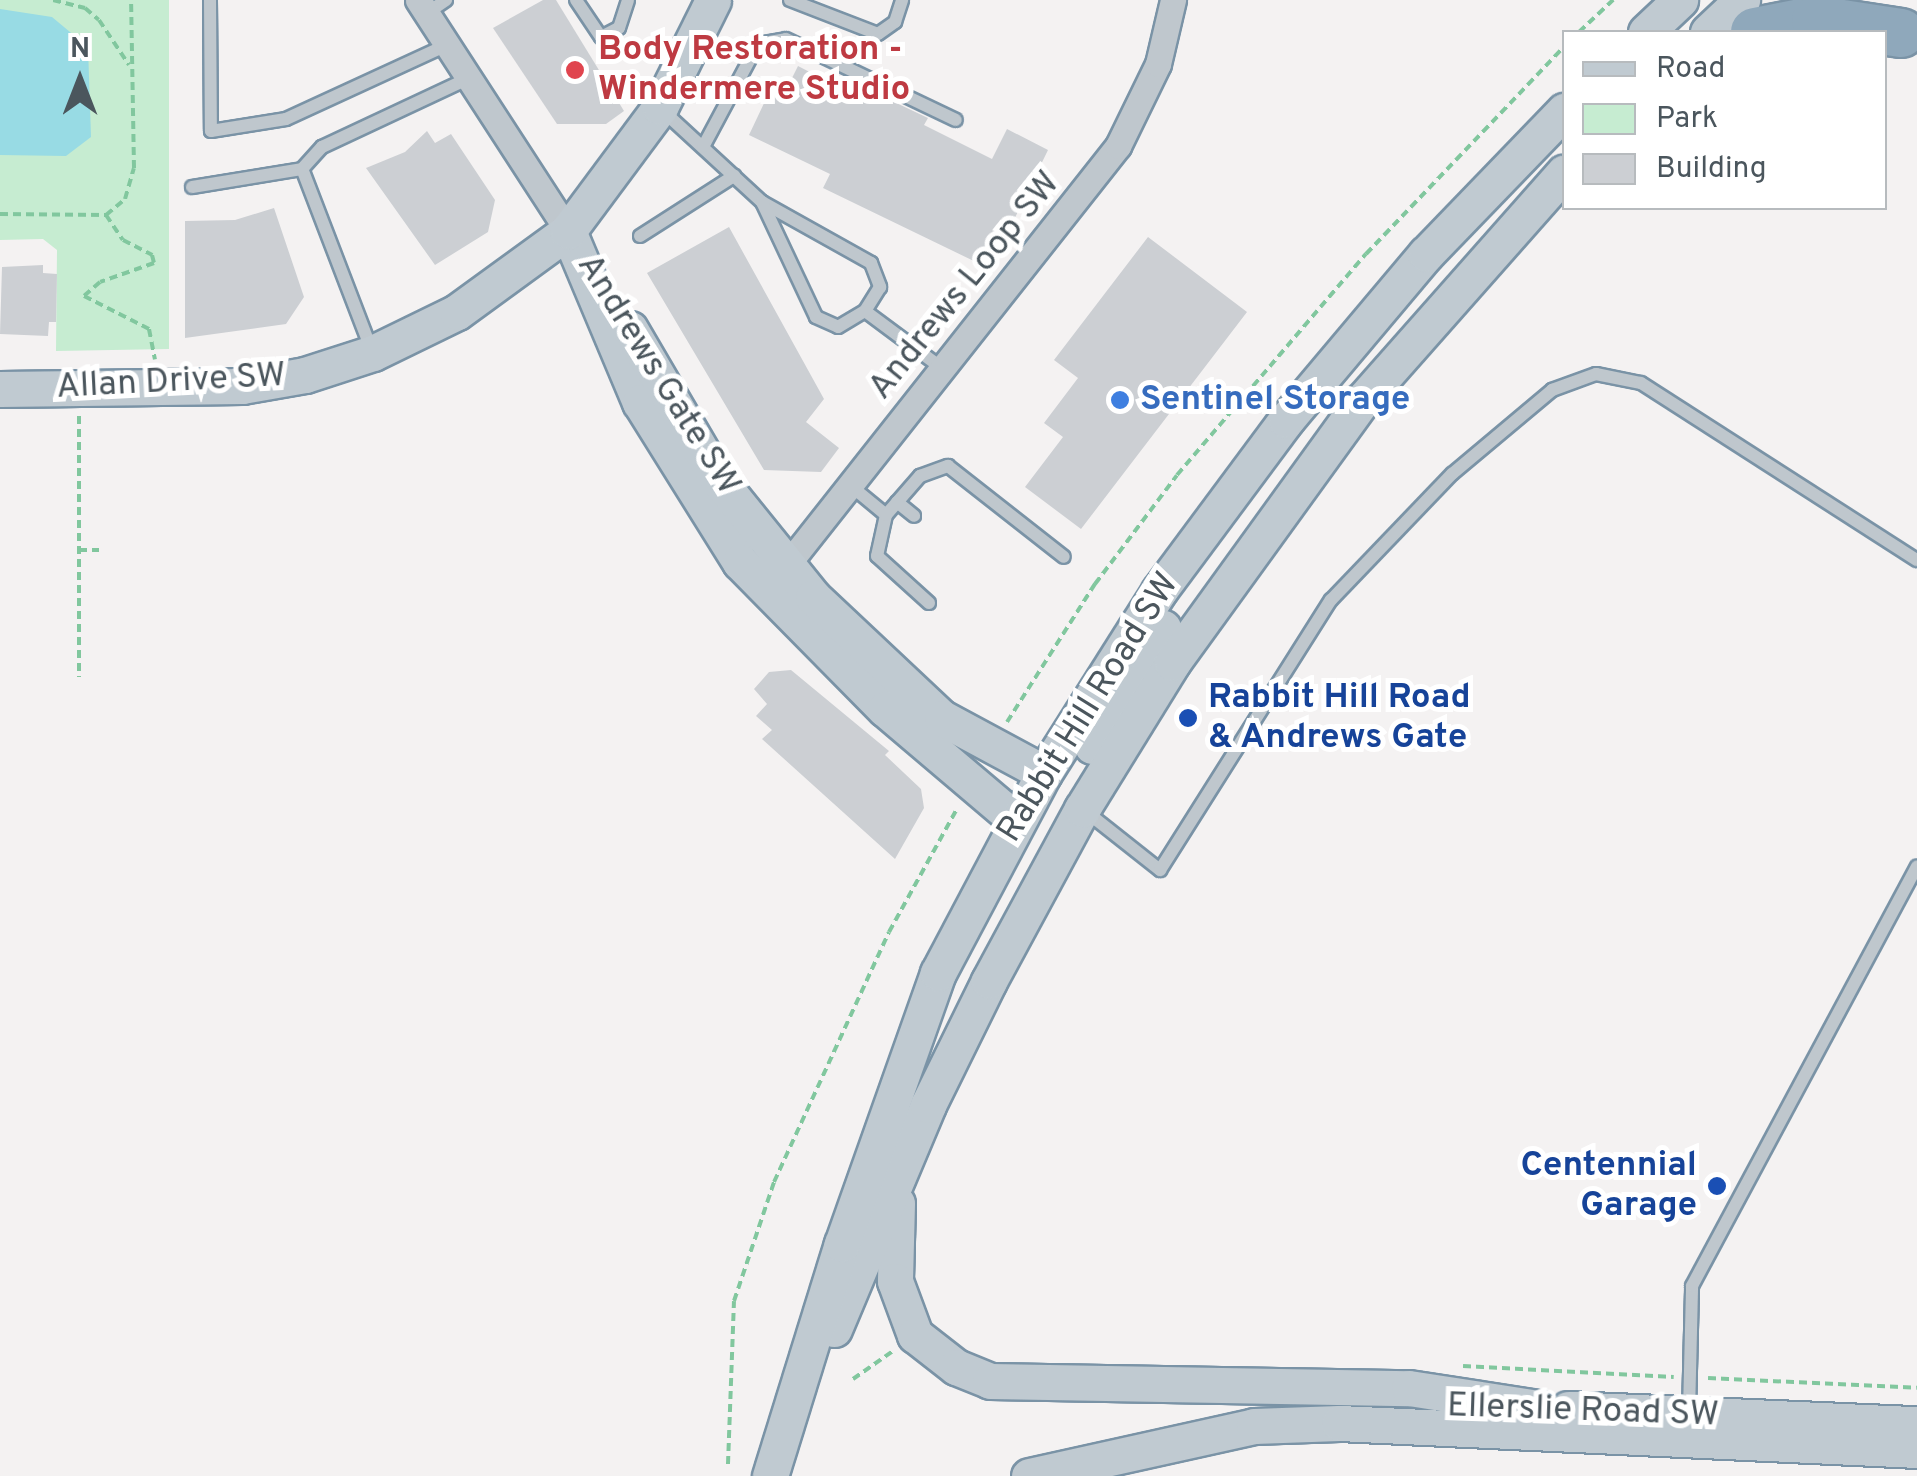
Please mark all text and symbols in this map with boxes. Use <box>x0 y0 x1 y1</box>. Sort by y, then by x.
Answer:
place label: Body Restoration - Windermere Studio <box>598 29 910 111</box>
north arrow <box>30 30 130 130</box>
legend <box>1562 30 1887 210</box>
text: N <box>70 32 90 68</box>
text: Road <box>1656 51 1725 88</box>
marker: Body Restoration - Windermere Studio <box>562 57 588 83</box>
text: Park <box>1656 101 1718 138</box>
text: Building <box>1656 151 1767 188</box>
street label: Andrews Loop SW <box>860 164 1070 408</box>
street label: Andrews Gate SW <box>567 247 749 503</box>
street label: Allan Drive SW <box>55 355 287 409</box>
place label: Sentinel Storage <box>1140 379 1410 421</box>
marker: Sentinel Storage <box>1109 389 1131 411</box>
street label: Rabbit Hill Road SW <box>989 565 1189 851</box>
place label: Rabbit Hill Road & Andrews Gate <box>1208 677 1471 759</box>
marker: Rabbit Hill Road & Andrews Gate <box>1177 707 1199 729</box>
place label: Centennial Garage <box>1521 1145 1697 1227</box>
marker: Centennial Garage <box>1706 1175 1728 1197</box>
street label: Ellerslie Road SW <box>1446 1385 1720 1437</box>

